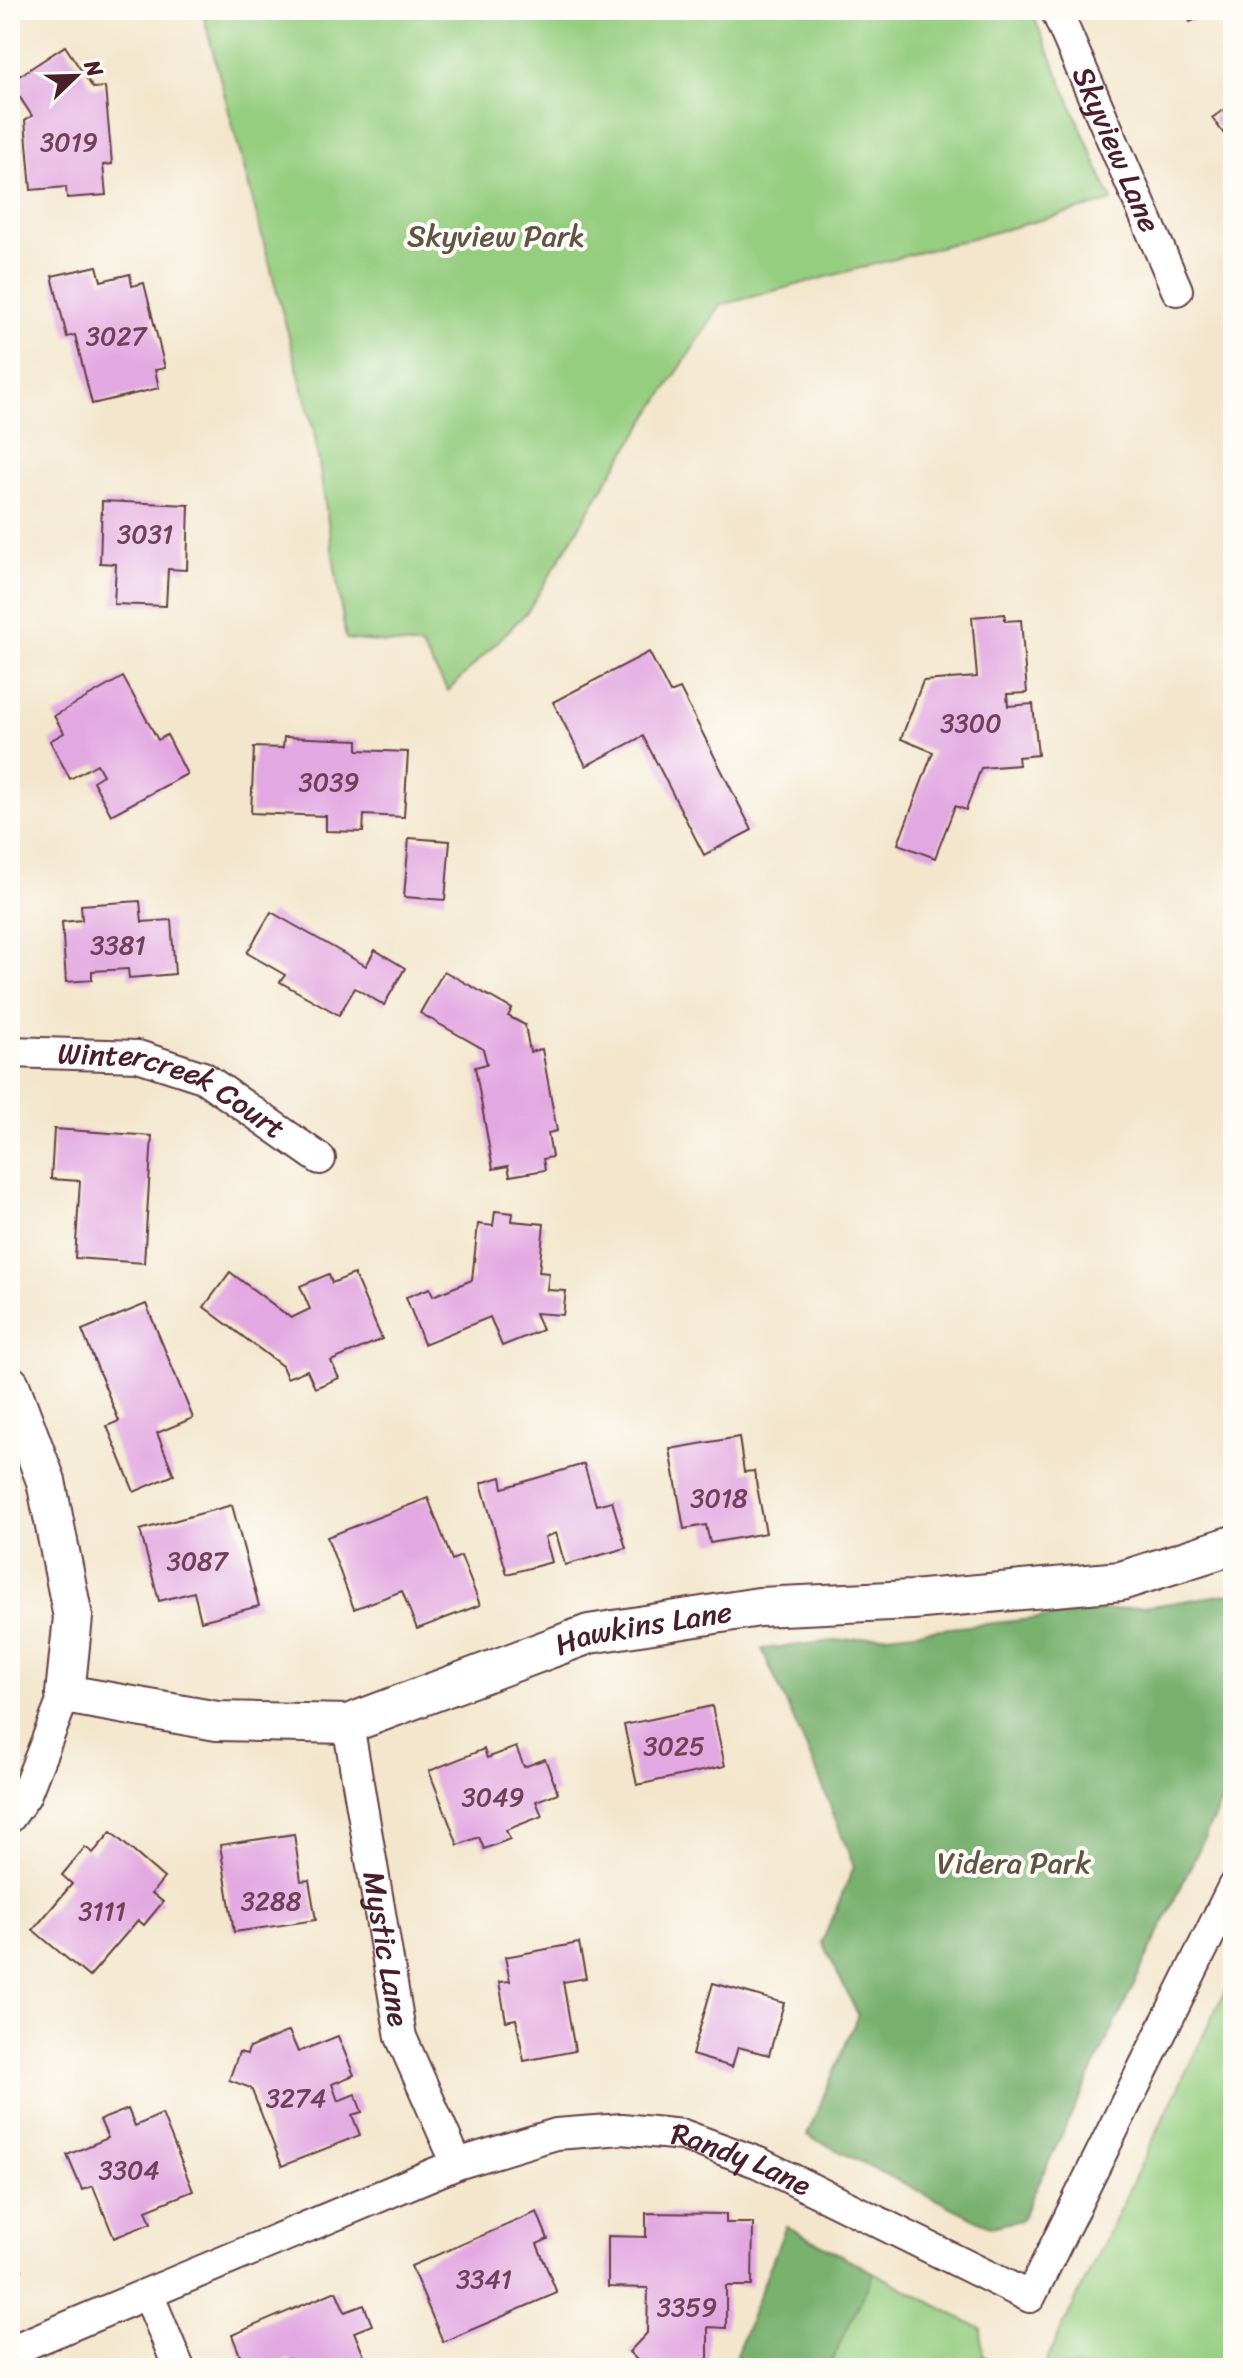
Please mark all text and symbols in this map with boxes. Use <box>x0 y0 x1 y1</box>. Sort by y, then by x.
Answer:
north arrow <box>36 36 116 116</box>
text: N <box>73 53 115 84</box>
street label: Skyview Lane <box>1056 58 1176 242</box>
house number: 3019 <box>40 119 98 165</box>
park label: Skyview Park <box>407 209 585 263</box>
house number: 3027 <box>86 313 148 359</box>
house number: 3031 <box>117 511 173 557</box>
house number: 3300 <box>940 700 1002 746</box>
house number: 3039 <box>299 759 359 805</box>
house number: 3381 <box>90 922 146 968</box>
street label: Wintercreek Court <box>57 1026 297 1154</box>
house number: 3018 <box>690 1475 748 1521</box>
house number: 3087 <box>166 1538 230 1584</box>
street label: Hawkins Lane <box>547 1585 736 1672</box>
house number: 3025 <box>643 1723 705 1769</box>
house number: 3049 <box>462 1774 524 1820</box>
park label: Videra Park <box>937 1836 1092 1890</box>
street label: Mystic Lane <box>346 1867 426 2031</box>
house number: 3288 <box>241 1878 302 1924</box>
house number: 3111 <box>78 1888 126 1934</box>
house number: 3274 <box>266 2075 326 2121</box>
street label: Randy Lane <box>669 2107 821 2212</box>
house number: 3304 <box>98 2147 160 2193</box>
house number: 3341 <box>456 2256 512 2302</box>
house number: 3359 <box>657 2284 717 2330</box>

